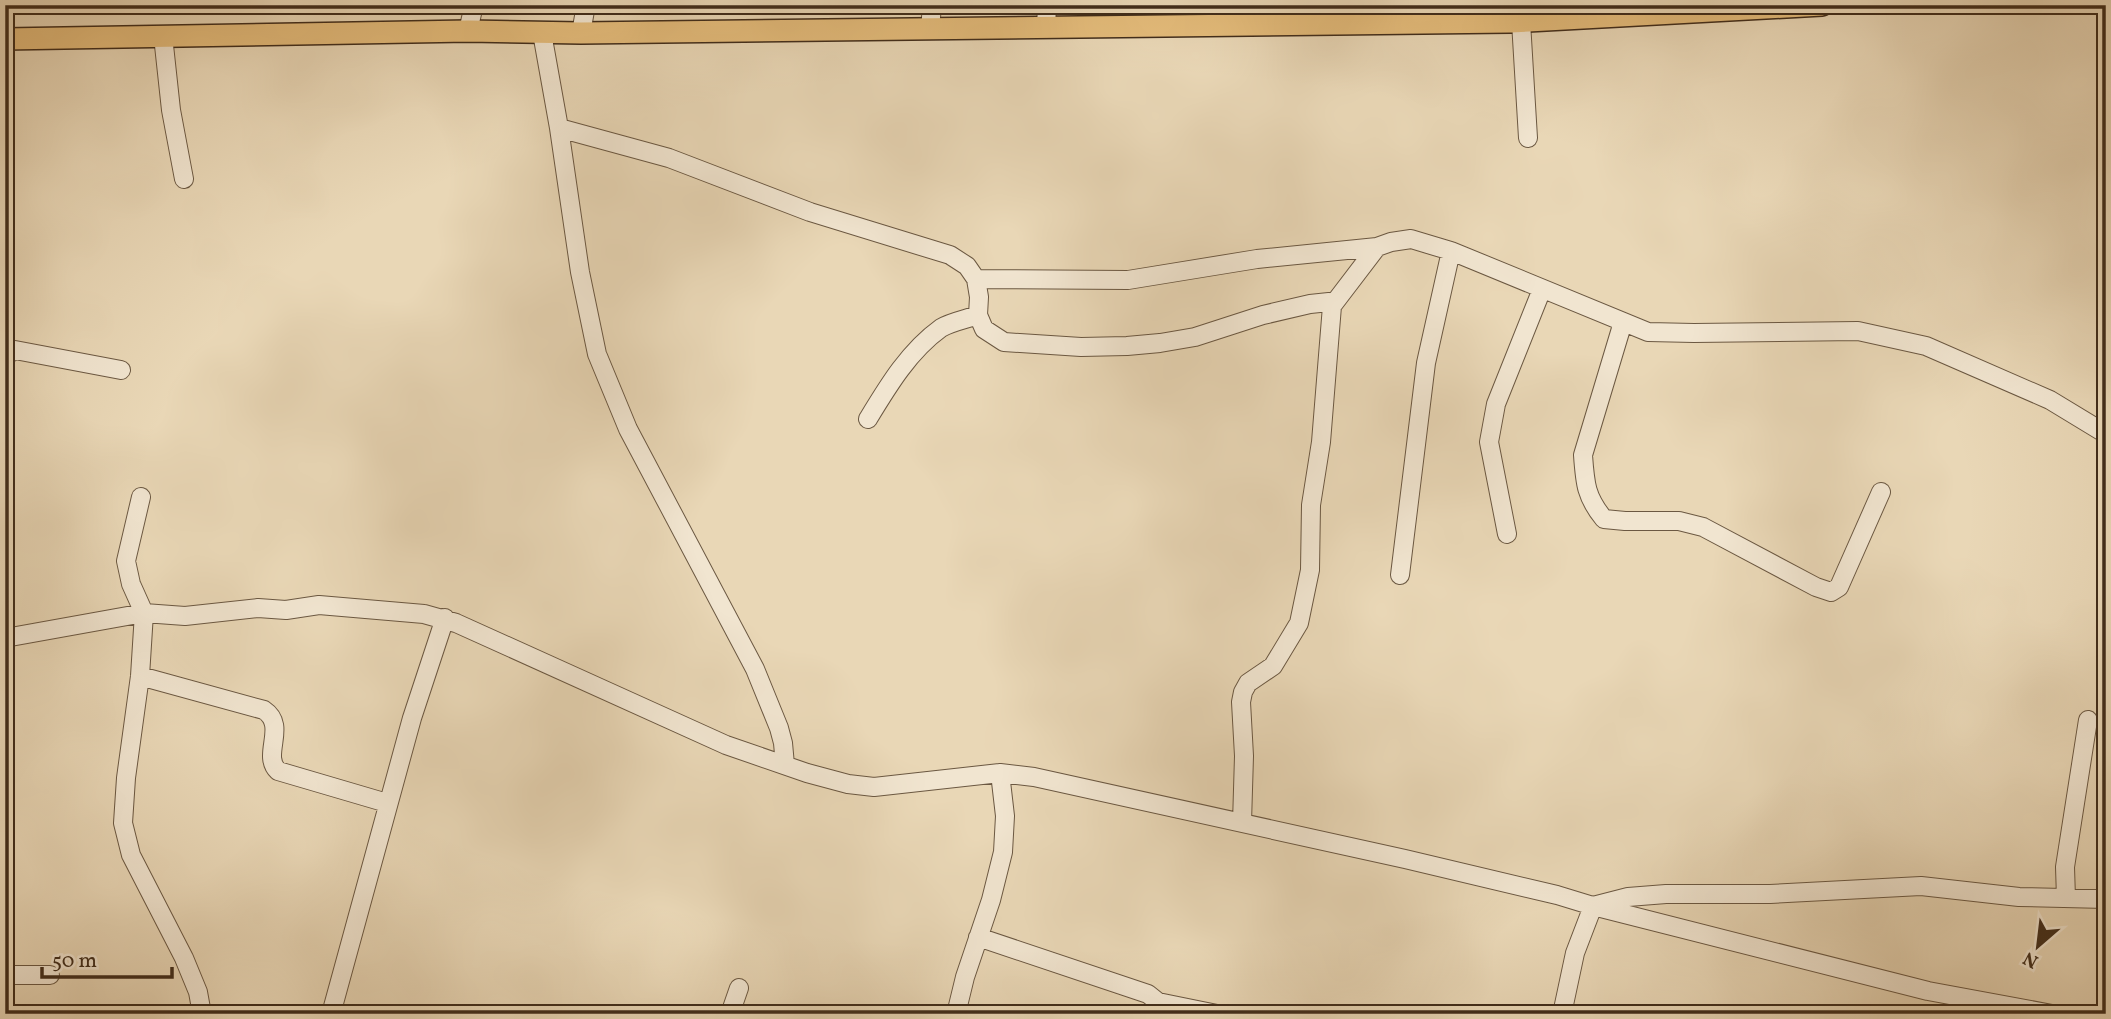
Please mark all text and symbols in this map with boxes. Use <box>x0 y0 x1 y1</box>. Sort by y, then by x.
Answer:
north arrow <box>2002 911 2072 981</box>
scale bar <box>42 935 172 979</box>
text: N <box>2019 944 2043 974</box>
text: 50 m <box>52 947 97 976</box>

